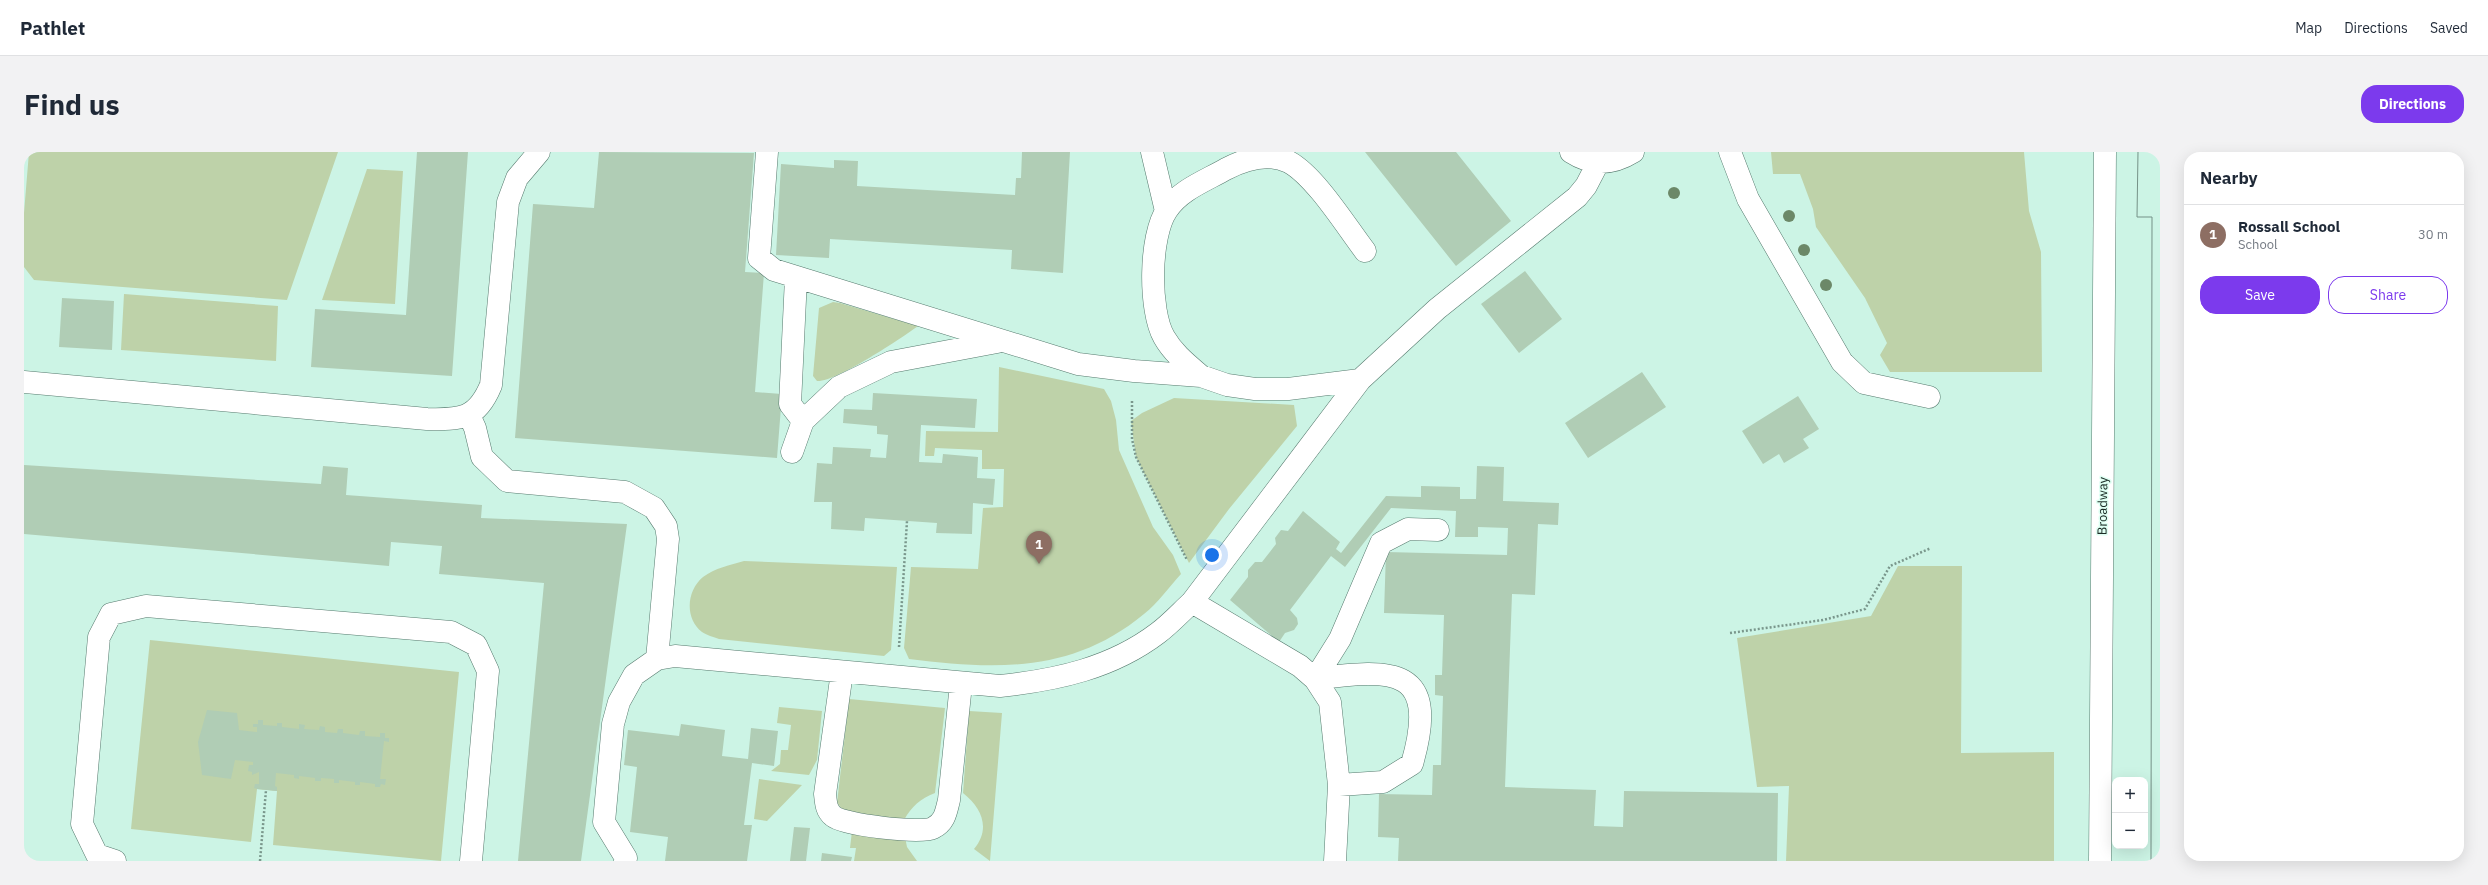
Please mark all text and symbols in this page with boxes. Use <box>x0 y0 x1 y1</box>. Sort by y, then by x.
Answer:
text: Pathlet <box>20 16 85 40</box>
text: Map <box>2295 19 2322 37</box>
text: Directions <box>2344 19 2408 37</box>
text: Saved <box>2430 19 2468 37</box>
button: Directions <box>2361 85 2464 123</box>
text: Find us <box>24 86 120 123</box>
text: Nearby <box>2200 167 2258 189</box>
text: Rossall School <box>2238 217 2340 236</box>
text: 1 <box>2209 226 2217 243</box>
text: 30 m <box>2418 226 2448 243</box>
text: School <box>2238 236 2278 253</box>
button: Save <box>2200 276 2320 314</box>
button: Share <box>2328 276 2448 314</box>
street label: Broadway <box>2093 476 2112 535</box>
pin: 1 <box>1026 531 1052 564</box>
your location <box>1202 545 1222 565</box>
map controls <box>2112 777 2148 849</box>
button: + <box>2112 777 2148 813</box>
button: − <box>2112 813 2148 849</box>

